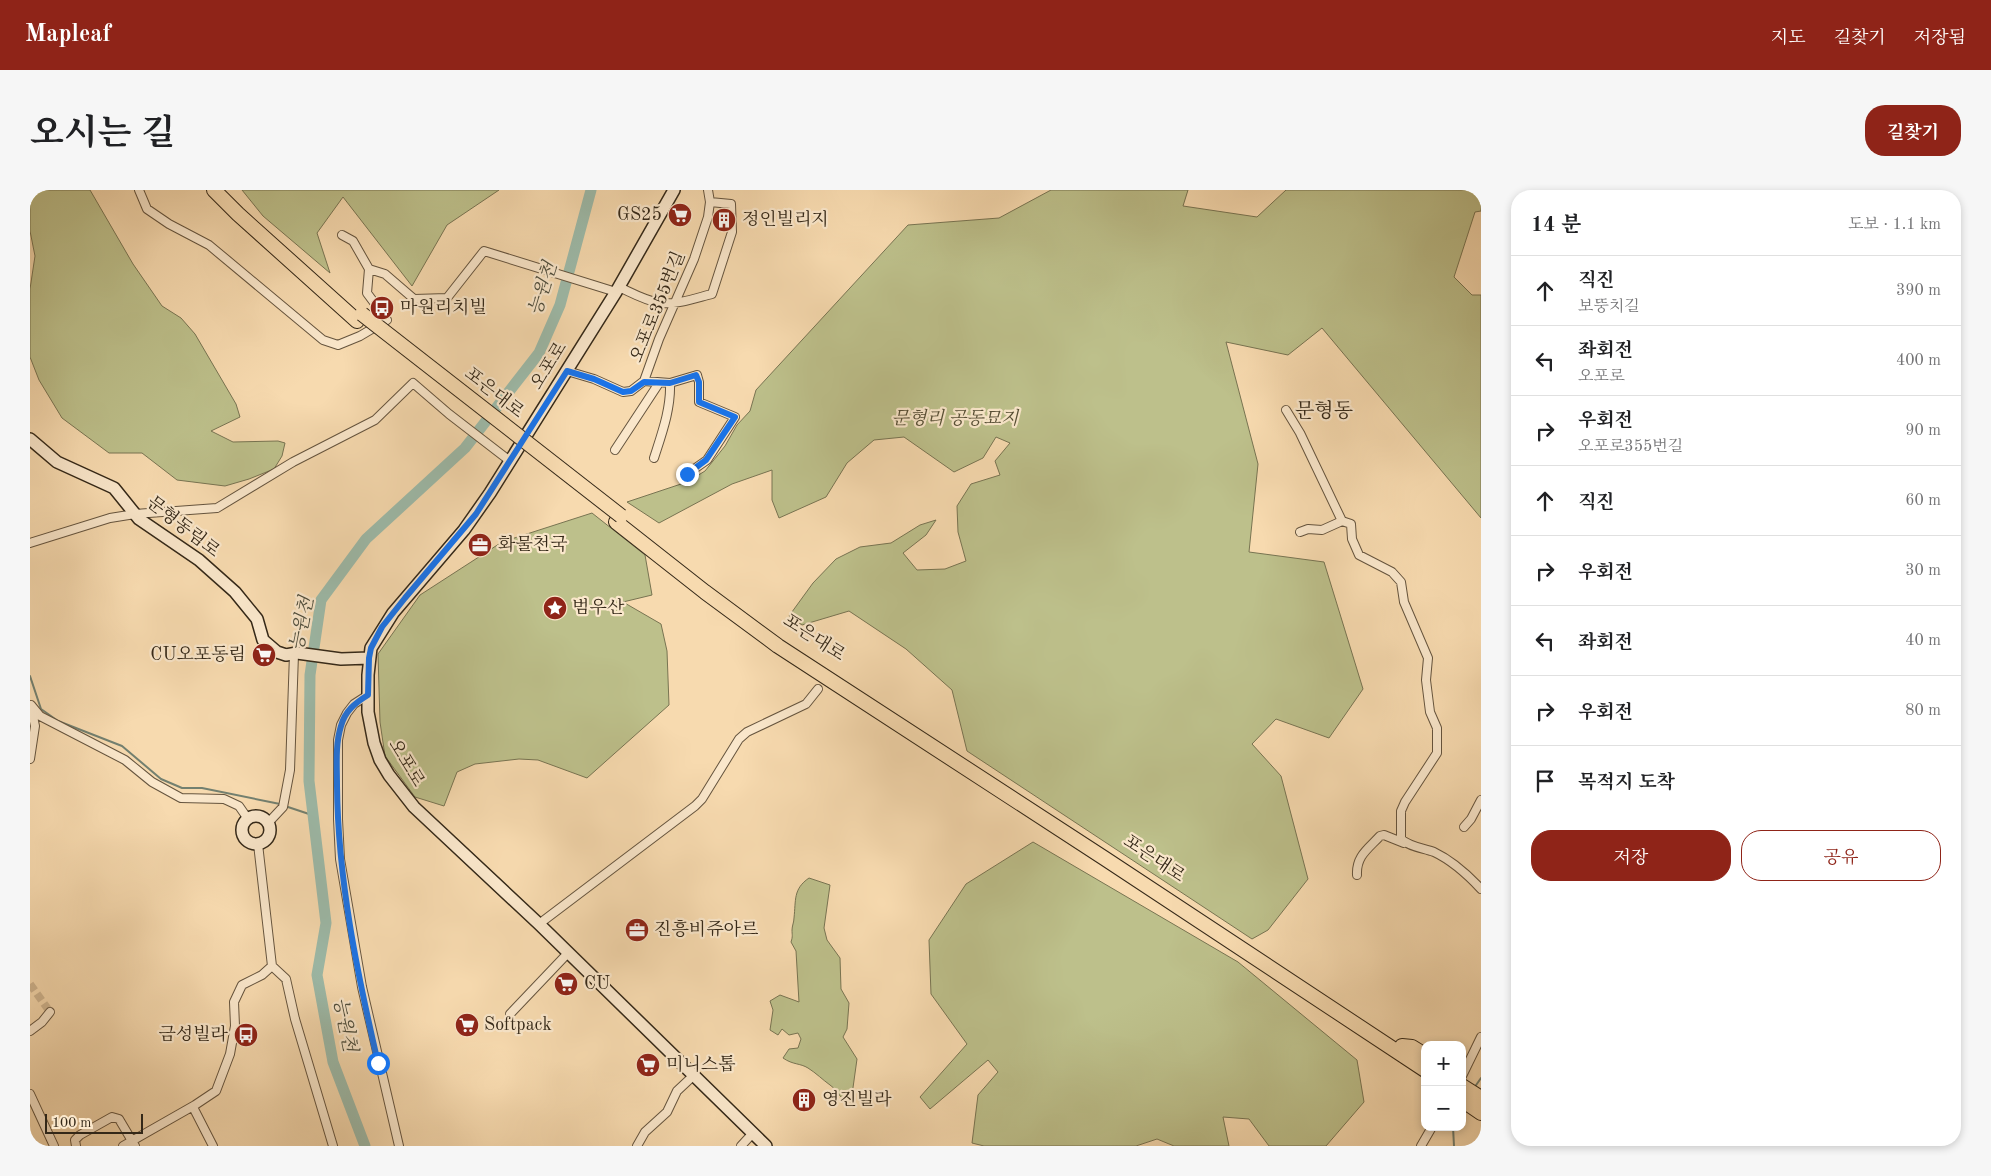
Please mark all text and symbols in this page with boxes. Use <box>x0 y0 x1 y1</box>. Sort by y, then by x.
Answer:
text: Mapleaf <box>25 23 111 47</box>
text: 지도 <box>1771 29 1806 47</box>
text: 길찾기 <box>1834 29 1886 47</box>
text: 저장됨 <box>1914 29 1966 47</box>
button: 길찾기 <box>1865 105 1961 156</box>
text: 오시는 길 <box>30 117 175 152</box>
supermarket icon: GS25 <box>667 202 693 228</box>
place label: GS25 <box>617 206 662 224</box>
building icon: 정인빌리지 <box>711 207 737 233</box>
place label: 정인빌리지 <box>742 209 829 229</box>
text: 14 분 <box>1531 215 1582 236</box>
text: 도보 · 1.1 km <box>1848 217 1941 233</box>
street label: 오포로355번길 <box>627 248 688 365</box>
water label: 능원천 <box>524 257 562 318</box>
text: 직진 <box>1578 272 1615 291</box>
icon: ahead <box>1531 277 1559 305</box>
text: 390 m <box>1896 283 1941 299</box>
bus stop icon: 마원리치빌 <box>369 295 395 321</box>
place label: 마원리치빌 <box>400 297 487 317</box>
text: 보뚱치길 <box>1578 299 1640 315</box>
street label: 오포로 <box>528 339 570 393</box>
text: 좌회전 <box>1578 342 1633 361</box>
icon: left <box>1531 347 1559 375</box>
text: 400 m <box>1896 353 1941 369</box>
street label: 포은대로 <box>461 364 528 422</box>
text: 오포로 <box>1578 369 1624 385</box>
district label: 문형동 <box>1295 400 1353 422</box>
park label: 문형리 공동묘지 <box>892 408 1020 428</box>
text: 우회전 <box>1578 412 1633 431</box>
icon: right <box>1531 417 1559 445</box>
text: 90 m <box>1905 423 1941 439</box>
text: 오포로355번길 <box>1578 439 1683 455</box>
route end <box>676 463 699 486</box>
icon: ahead <box>1531 487 1559 515</box>
street label: 문형동림로 <box>143 492 223 561</box>
text: 60 m <box>1905 493 1941 509</box>
text: 직진 <box>1578 494 1615 513</box>
office icon: 화물천국 <box>467 532 493 558</box>
place label: 화물천국 <box>498 535 568 554</box>
icon: right <box>1531 557 1559 585</box>
text: 30 m <box>1905 563 1941 579</box>
text: 우회전 <box>1578 564 1633 583</box>
water label: 능원천 <box>285 593 318 653</box>
place icon: 범우산 <box>542 595 568 621</box>
place label: 범우산 <box>572 598 625 617</box>
street label: 포은대로 <box>780 611 849 664</box>
icon: left <box>1531 627 1559 655</box>
text: 40 m <box>1905 633 1941 649</box>
text: 좌회전 <box>1578 634 1633 653</box>
supermarket icon: CU오포동림 <box>251 642 277 668</box>
place label: CU오포동림 <box>150 645 246 664</box>
icon: right <box>1531 697 1559 725</box>
text: 80 m <box>1905 703 1941 719</box>
text: 우회전 <box>1578 704 1633 723</box>
street label: 오포로 <box>385 736 427 790</box>
icon: arrive <box>1531 767 1559 795</box>
text: 목적지 도착 <box>1578 774 1675 793</box>
button: 저장 <box>1531 830 1731 881</box>
button: 공유 <box>1741 830 1941 881</box>
street label: 포은대로 <box>1120 831 1188 886</box>
office icon: 진흥비쥬아르 <box>624 917 650 943</box>
place label: 진흥비쥬아르 <box>654 919 759 939</box>
supermarket icon: CU <box>553 971 579 997</box>
place label: CU <box>584 975 610 993</box>
water label: 능원천 <box>329 996 362 1055</box>
supermarket icon: Softpack <box>454 1012 480 1038</box>
place label: Softpack <box>484 1016 552 1034</box>
bus stop icon: 금성빌라 <box>233 1022 259 1048</box>
place label: 금성빌라 <box>158 1024 229 1044</box>
map controls <box>1421 1041 1466 1131</box>
button: + <box>1421 1041 1466 1086</box>
route start <box>367 1052 390 1075</box>
supermarket icon: 미니스톱 <box>635 1052 661 1078</box>
place label: 미니스톱 <box>666 1054 736 1074</box>
button: − <box>1421 1086 1466 1131</box>
building icon: 영진빌라 <box>791 1087 817 1113</box>
place label: 영진빌라 <box>822 1089 892 1109</box>
scale bar <box>45 1111 142 1134</box>
text: 100 m <box>52 1116 91 1130</box>

